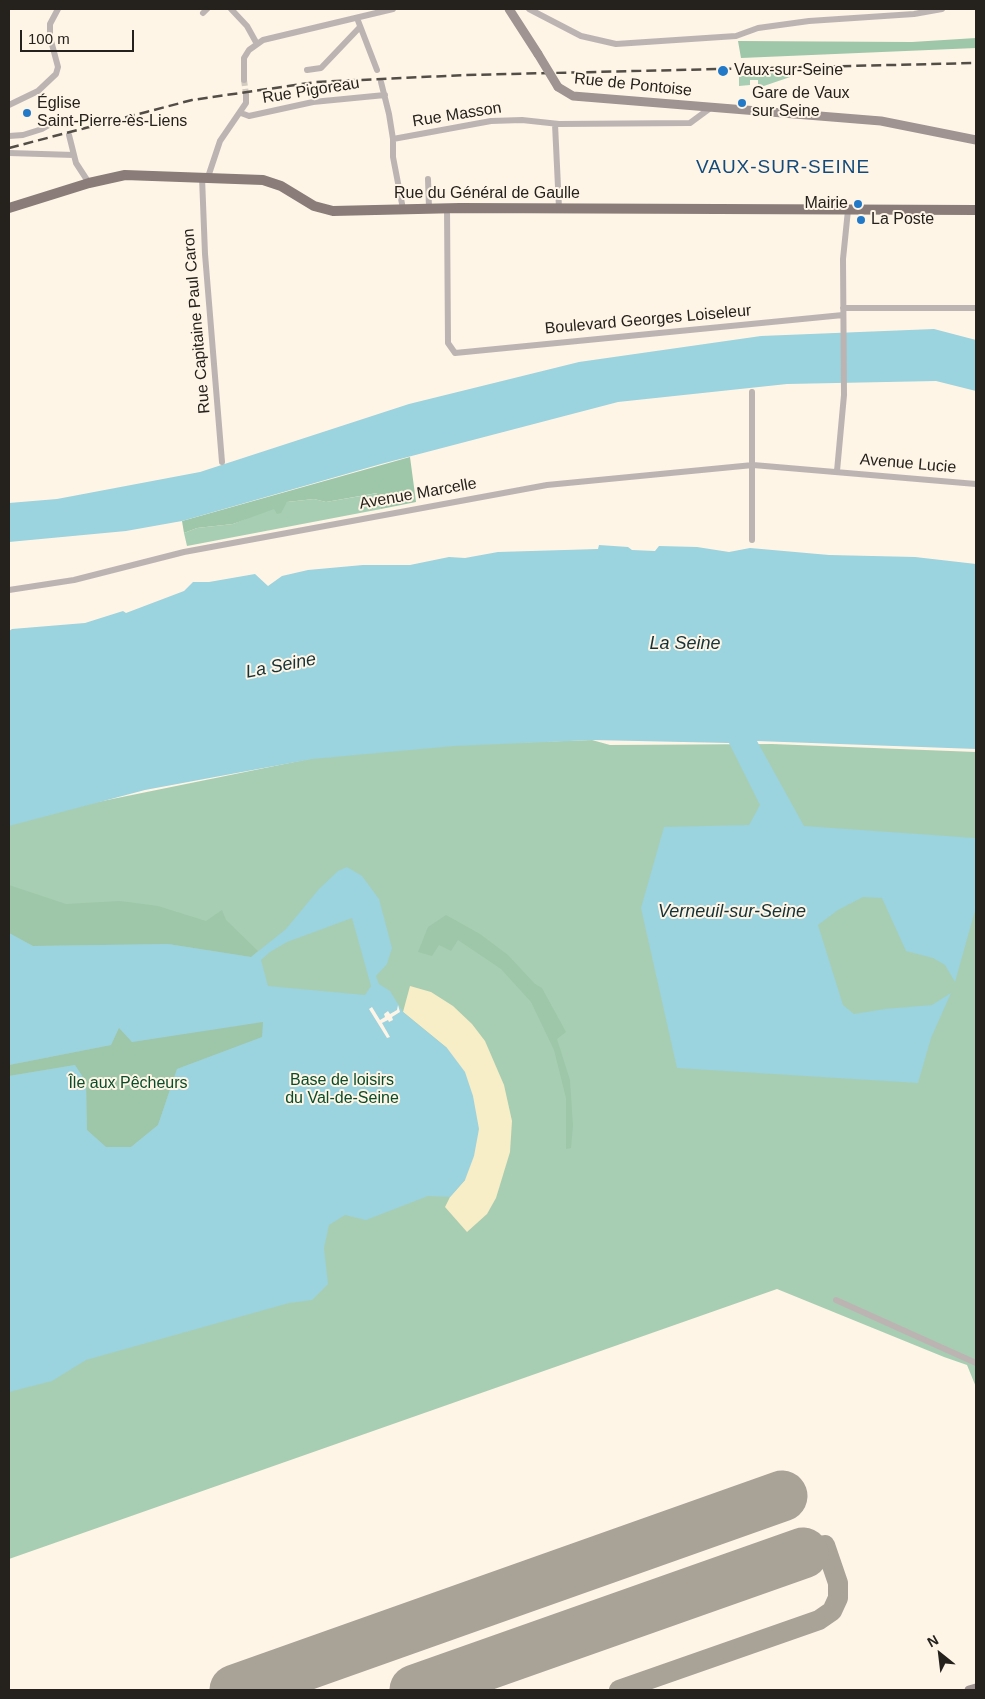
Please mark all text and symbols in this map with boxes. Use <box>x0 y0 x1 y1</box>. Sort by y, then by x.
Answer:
scale bar <box>22 20 136 52</box>
text: 100 m <box>28 30 70 47</box>
place label: Vaux-sur-Seine <box>734 61 843 81</box>
marker: Vaux-sur-Seine <box>716 64 730 78</box>
street label: Rue de Pontoise <box>573 69 693 101</box>
street label: Rue Pigoreau <box>261 74 361 108</box>
place label: Gare de Vaux sur Seine <box>752 84 850 122</box>
place label: Église Saint-Pierre-ès-Liens <box>37 94 187 132</box>
marker: Gare de Vaux sur Seine <box>736 97 748 109</box>
street label: Rue Masson <box>411 98 503 132</box>
marker: Église Saint-Pierre-ès-Liens <box>21 107 33 119</box>
district label: VAUX-SUR-SEINE <box>694 157 872 179</box>
street label: Rue du Général de Gaulle <box>394 184 580 204</box>
place label: Mairie <box>804 194 848 214</box>
marker: Mairie <box>852 198 864 210</box>
place label: La Poste <box>871 210 934 230</box>
marker: La Poste <box>855 214 867 226</box>
street label: Rue Capitaine Paul Caron <box>179 228 215 414</box>
street label: Boulevard Georges Loiseleur <box>544 301 752 339</box>
street label: Avenue Lucie <box>859 450 957 478</box>
street label: Avenue Marcelle <box>358 474 478 514</box>
water label: La Seine <box>649 633 721 655</box>
water label: La Seine <box>244 649 318 683</box>
water label: Verneuil-sur-Seine <box>658 901 806 923</box>
park label: Base de loisirs du Val-de-Seine <box>285 1071 399 1109</box>
park label: Île aux Pêcheurs <box>68 1074 188 1094</box>
north arrow <box>915 1629 965 1679</box>
text: N <box>924 1631 941 1650</box>

